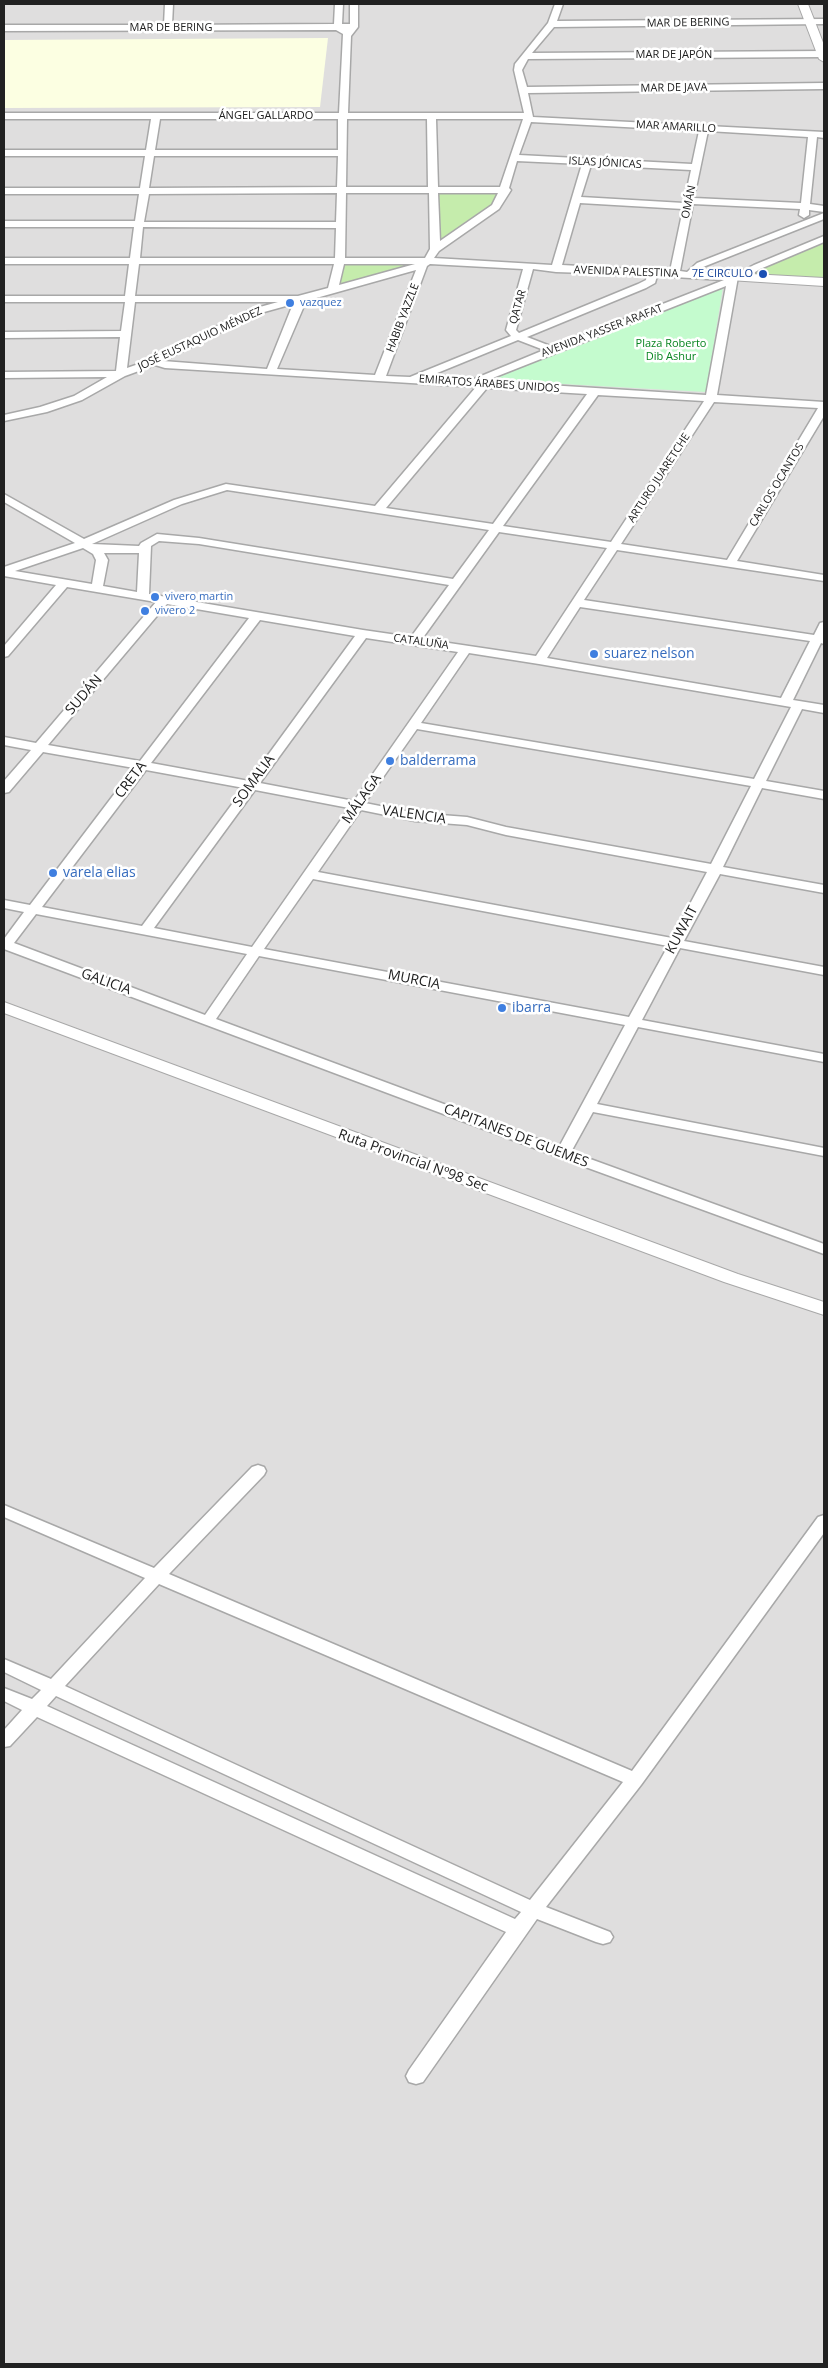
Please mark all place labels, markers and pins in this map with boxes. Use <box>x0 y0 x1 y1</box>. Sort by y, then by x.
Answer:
place label: 7E CIRCULO <box>692 267 753 281</box>
marker: 7E CIRCULO <box>757 268 769 280</box>
place label: vazquez <box>300 296 342 310</box>
marker: vazquez <box>284 297 296 309</box>
place label: vivero martin <box>165 590 233 604</box>
marker: vivero martin <box>149 591 161 603</box>
place label: vivero 2 <box>155 604 195 618</box>
marker: vivero 2 <box>139 605 151 617</box>
place label: suarez nelson <box>604 646 694 662</box>
marker: suarez nelson <box>588 648 600 660</box>
place label: balderrama <box>400 753 476 769</box>
marker: balderrama <box>384 755 396 767</box>
place label: varela elias <box>63 865 136 881</box>
marker: varela elias <box>47 867 59 879</box>
place label: ibarra <box>512 1000 551 1016</box>
marker: ibarra <box>496 1002 508 1014</box>

